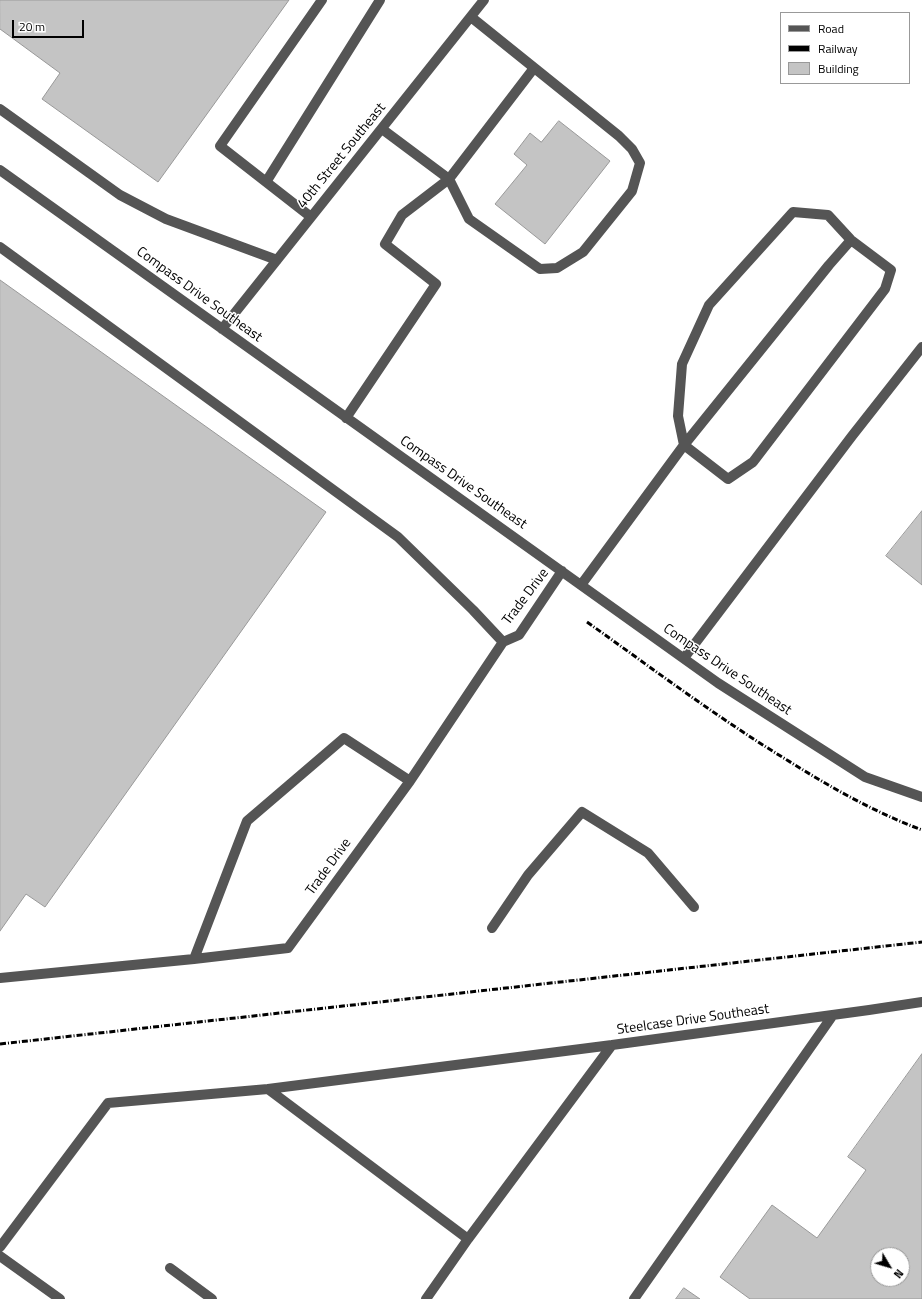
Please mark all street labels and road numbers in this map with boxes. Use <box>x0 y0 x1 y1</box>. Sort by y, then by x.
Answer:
street label: 40th Street Southeast <box>294 100 390 212</box>
street label: Compass Drive Southeast <box>133 244 265 346</box>
street label: Compass Drive Southeast <box>396 433 530 533</box>
street label: Trade Drive <box>499 566 553 628</box>
street label: Compass Drive Southeast <box>660 621 794 719</box>
street label: Trade Drive <box>303 835 355 899</box>
street label: Steelcase Drive Southeast <box>616 1001 770 1039</box>

